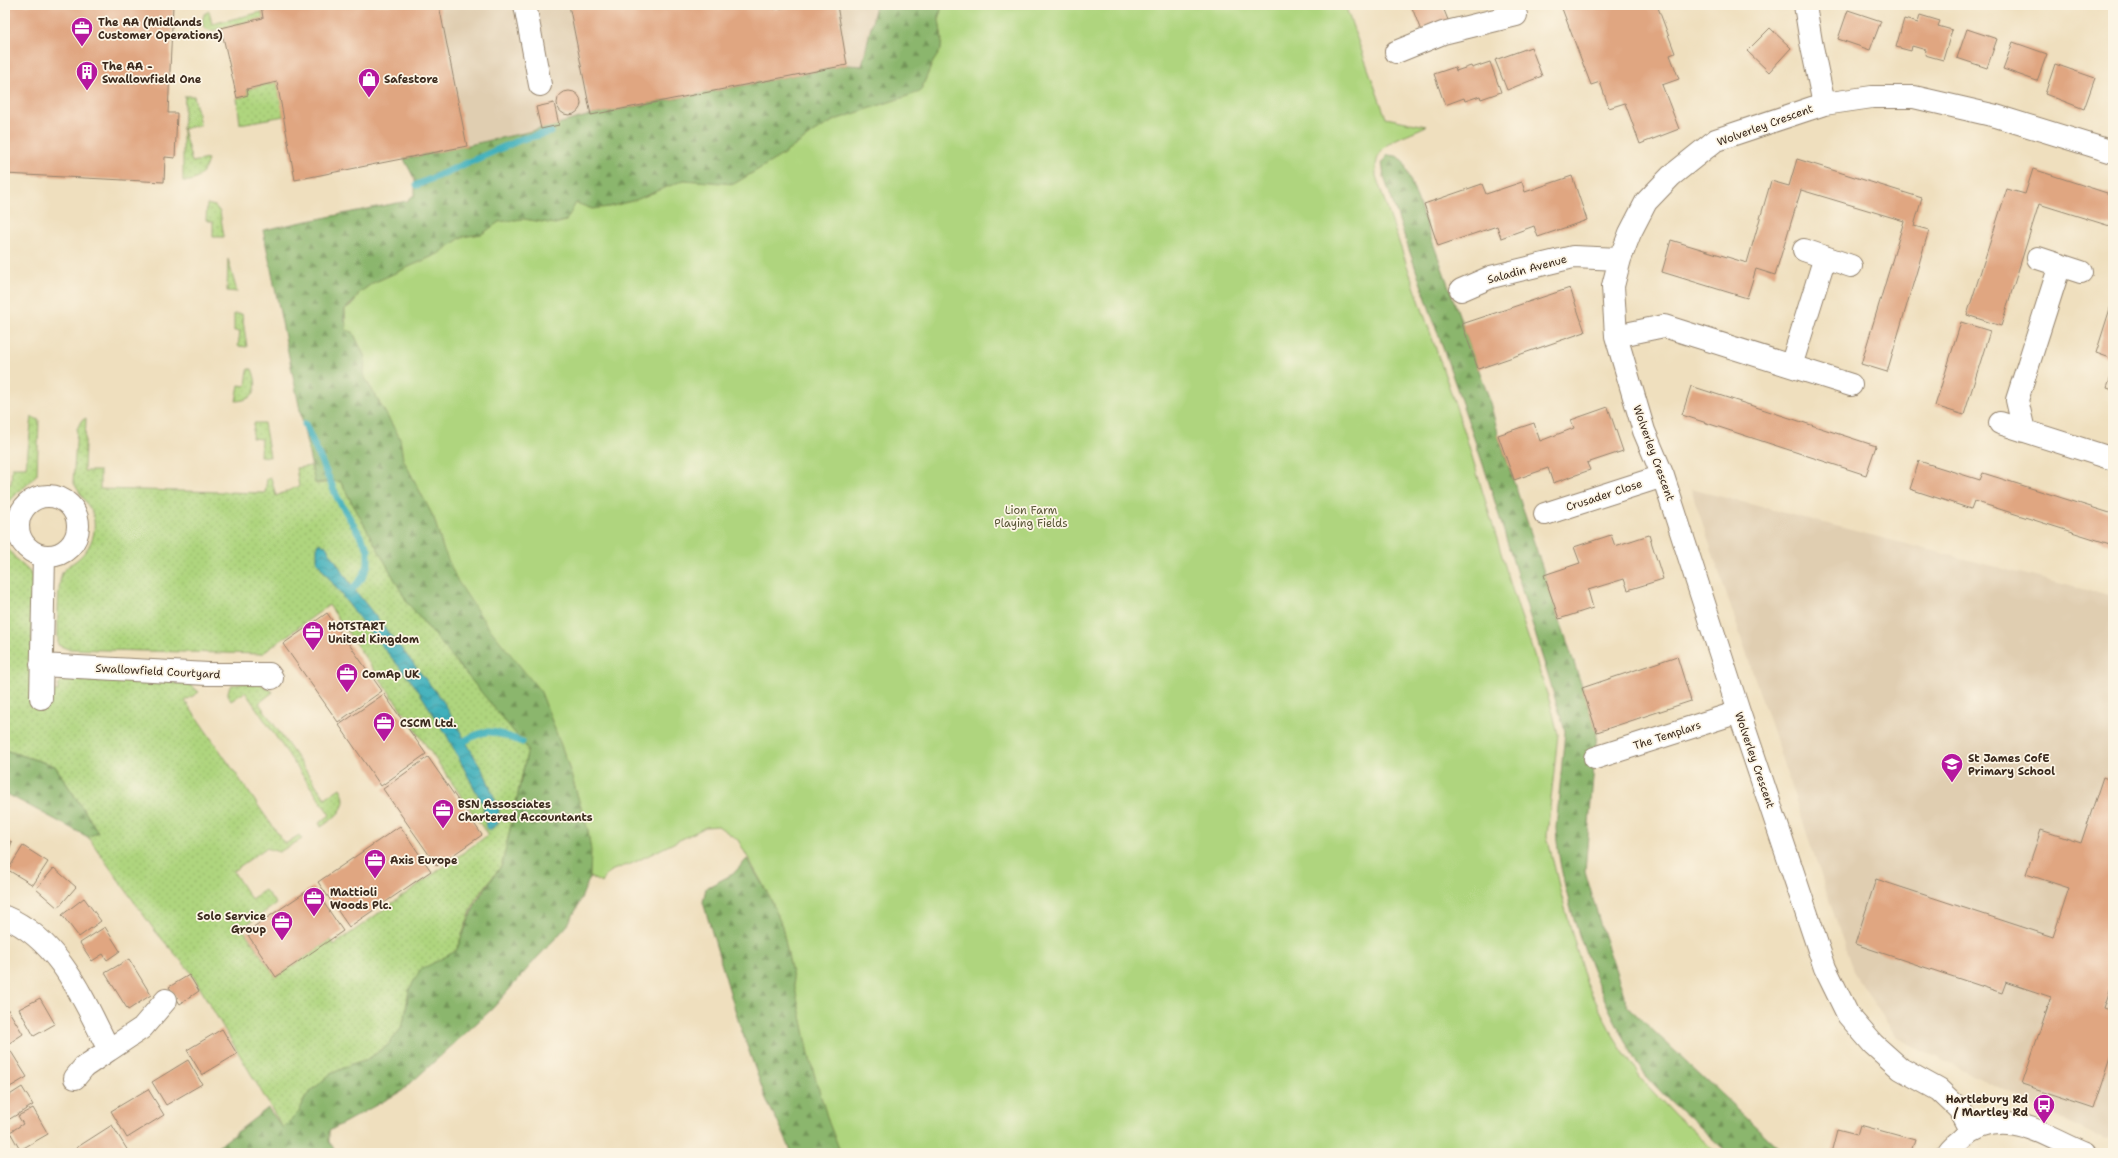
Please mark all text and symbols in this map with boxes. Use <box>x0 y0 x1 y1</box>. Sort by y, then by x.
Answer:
office icon: The AA (Midlands Customer Operations) <box>69 15 95 48</box>
place label: The AA (Midlands Customer Operations) <box>98 15 223 43</box>
building icon: The AA - Swallowfield One <box>74 59 100 92</box>
place label: The AA - Swallowfield One <box>102 59 202 87</box>
shop icon: Safestore <box>356 66 382 99</box>
place label: Safestore <box>384 72 439 87</box>
street label: Wolverley Crescent <box>1715 101 1815 150</box>
street label: Saladin Avenue <box>1486 252 1569 287</box>
street label: Wolverley Crescent <box>1629 403 1678 503</box>
street label: Crusader Close <box>1564 476 1644 515</box>
park label: Lion Farm Playing Fields <box>994 503 1068 531</box>
office icon: HOTSTART United Kingdom <box>300 619 326 652</box>
place label: HOTSTART United Kingdom <box>328 619 419 647</box>
street label: Swallowfield Courtyard <box>95 661 221 682</box>
office icon: ComAp UK <box>334 661 360 694</box>
place label: ComAp UK <box>362 667 420 682</box>
office icon: CSCM Ltd. <box>371 710 397 743</box>
street label: Wolverley Crescent <box>1731 710 1778 811</box>
place label: CSCM Ltd. <box>400 716 457 731</box>
street label: The Templars <box>1631 717 1703 753</box>
school or university icon: St James CofE Primary School <box>1939 751 1965 784</box>
place label: St James CofE Primary School <box>1968 751 2055 779</box>
office icon: BSN Assosciates Chartered Accountants <box>430 797 456 830</box>
place label: BSN Assosciates Chartered Accountants <box>458 797 593 825</box>
office icon: Axis Europe <box>362 847 388 880</box>
place label: Axis Europe <box>390 853 458 868</box>
office icon: Mattioli Woods Plc. <box>301 885 327 918</box>
place label: Mattioli Woods Plc. <box>330 885 392 913</box>
place label: Solo Service Group <box>197 909 266 937</box>
office icon: Solo Service Group <box>269 909 295 942</box>
place label: Hartlebury Rd / Martley Rd <box>1946 1092 2028 1120</box>
bus stop icon: Hartlebury Rd / Martley Rd <box>2031 1092 2057 1125</box>

